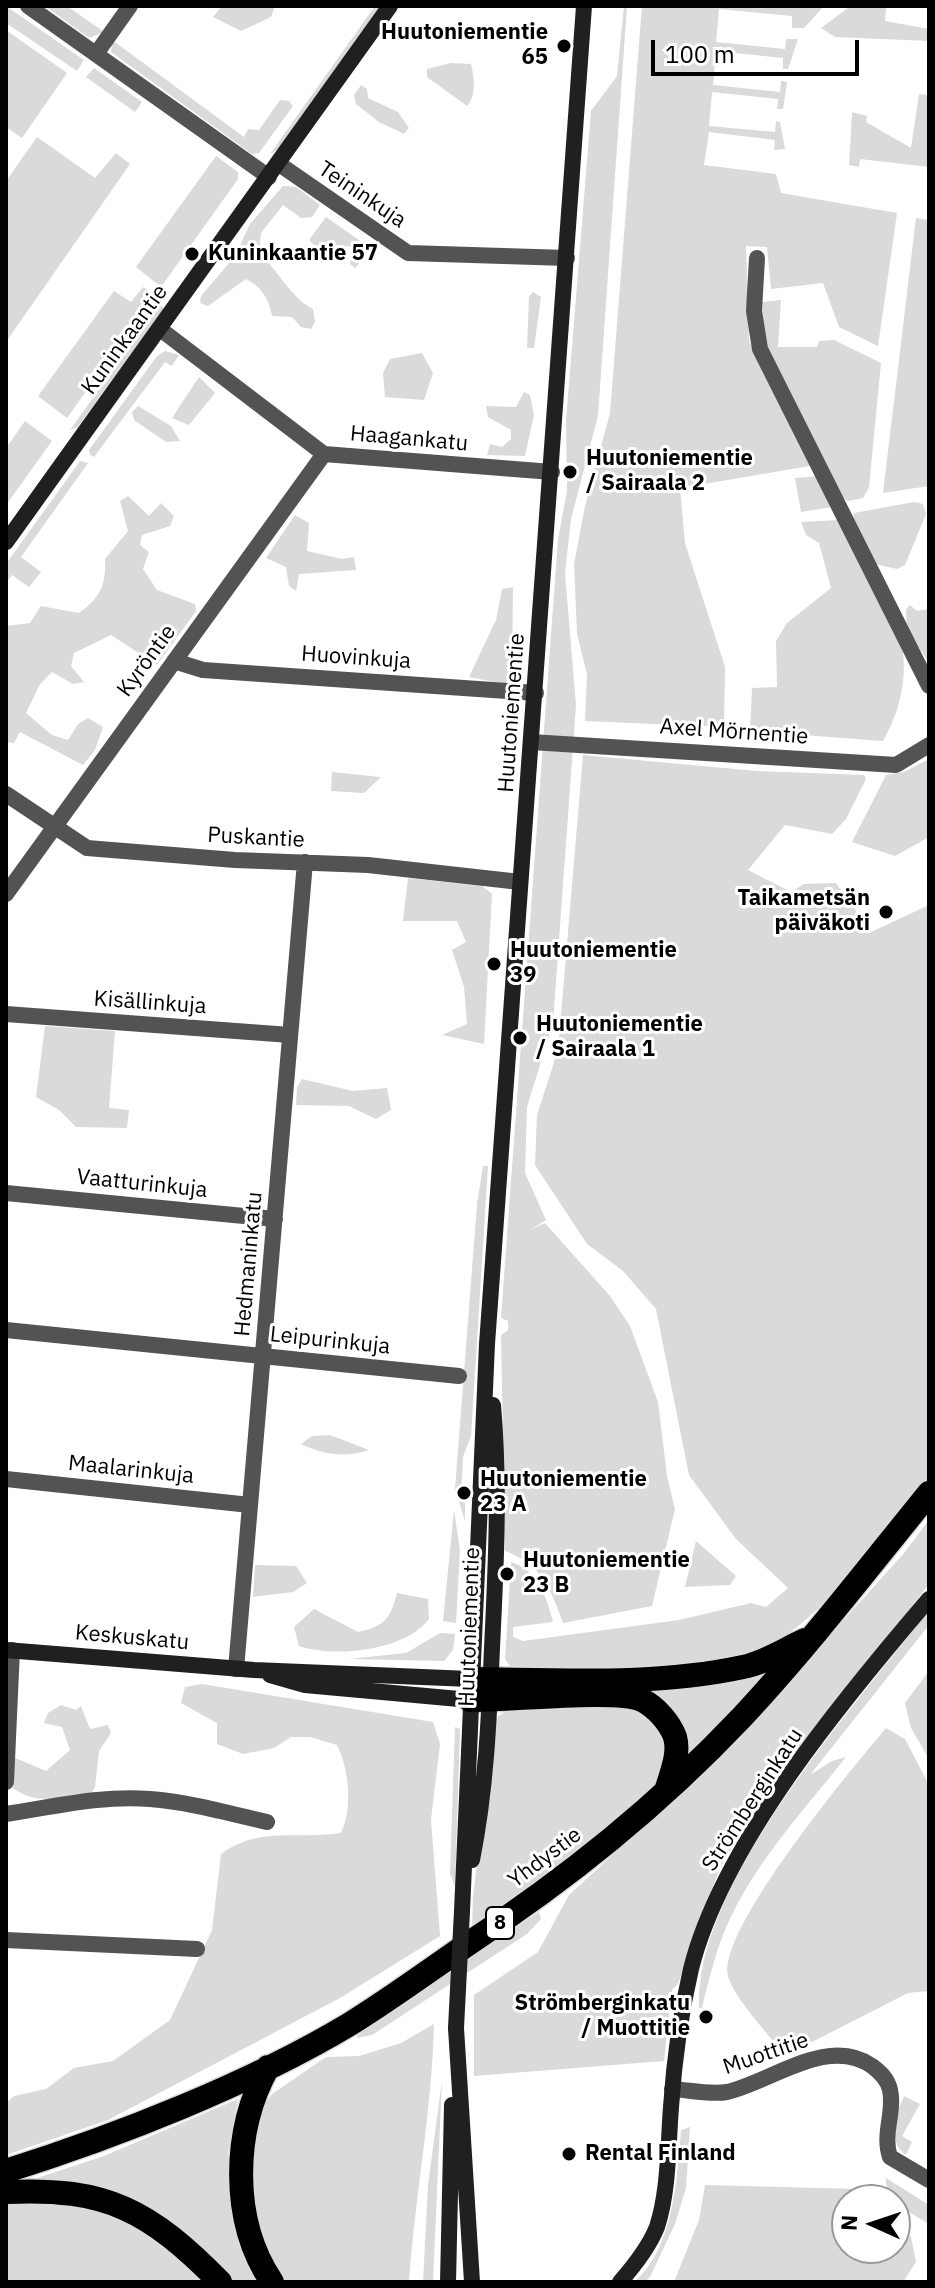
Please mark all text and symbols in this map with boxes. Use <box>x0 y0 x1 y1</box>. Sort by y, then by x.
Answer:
place label: Huutoniementie 65 <box>381 20 548 72</box>
scale bar <box>655 24 863 74</box>
marker: Huutoniementie 65 <box>555 37 573 55</box>
text: 100 m <box>665 38 735 70</box>
street label: Teininkuja <box>313 156 411 234</box>
place label: Kuninkaantie 57 <box>208 241 378 267</box>
marker: Kuninkaantie 57 <box>183 245 201 263</box>
street label: Kuninkaantie <box>76 280 174 400</box>
street label: Haagankatu <box>349 421 469 457</box>
place label: Huutoniementie / Sairaala 2 <box>586 446 753 498</box>
marker: Huutoniementie / Sairaala 2 <box>561 463 579 481</box>
street label: Kyröntie <box>112 620 182 702</box>
street label: Huutoniementie <box>493 632 531 794</box>
street label: Huovinkuja <box>300 641 412 675</box>
street label: Axel Mörnentie <box>659 714 809 750</box>
street label: Puskantie <box>207 822 305 854</box>
place label: Taikametsän päiväkoti <box>737 886 870 938</box>
marker: Taikametsän päiväkoti <box>877 903 895 921</box>
place label: Huutoniementie 39 <box>510 938 677 990</box>
marker: Huutoniementie 39 <box>485 955 503 973</box>
street label: Kisällinkuja <box>93 986 207 1020</box>
place label: Huutoniementie / Sairaala 1 <box>536 1012 703 1064</box>
marker: Huutoniementie / Sairaala 1 <box>511 1029 529 1047</box>
street label: Vaatturinkuja <box>75 1164 209 1204</box>
street label: Hedmaninkatu <box>230 1190 268 1338</box>
street label: Leipurinkuja <box>269 1322 391 1360</box>
street label: Maalarinkuja <box>67 1450 195 1490</box>
place label: Huutoniementie 23 A <box>480 1467 647 1518</box>
marker: Huutoniementie 23 A <box>455 1484 473 1502</box>
street label: Huutoniementie <box>454 1547 486 1707</box>
place label: Huutoniementie 23 B <box>523 1548 690 1600</box>
marker: Huutoniementie 23 B <box>498 1565 516 1583</box>
street label: Keskuskatu <box>74 1620 190 1656</box>
street label: Strömberginkatu <box>697 1723 809 1877</box>
street label: Yhdystie <box>503 1822 587 1894</box>
road number: 8 <box>486 1907 514 1939</box>
place label: Strömberginkatu / Muottitie <box>515 1991 690 2042</box>
marker: Strömberginkatu / Muottitie <box>697 2008 715 2026</box>
street label: Muottitie <box>720 2027 812 2081</box>
place label: Rental Finland <box>585 2141 736 2167</box>
marker: Rental Finland <box>560 2145 578 2163</box>
north arrow <box>831 2184 911 2264</box>
text: N <box>834 2214 863 2232</box>

